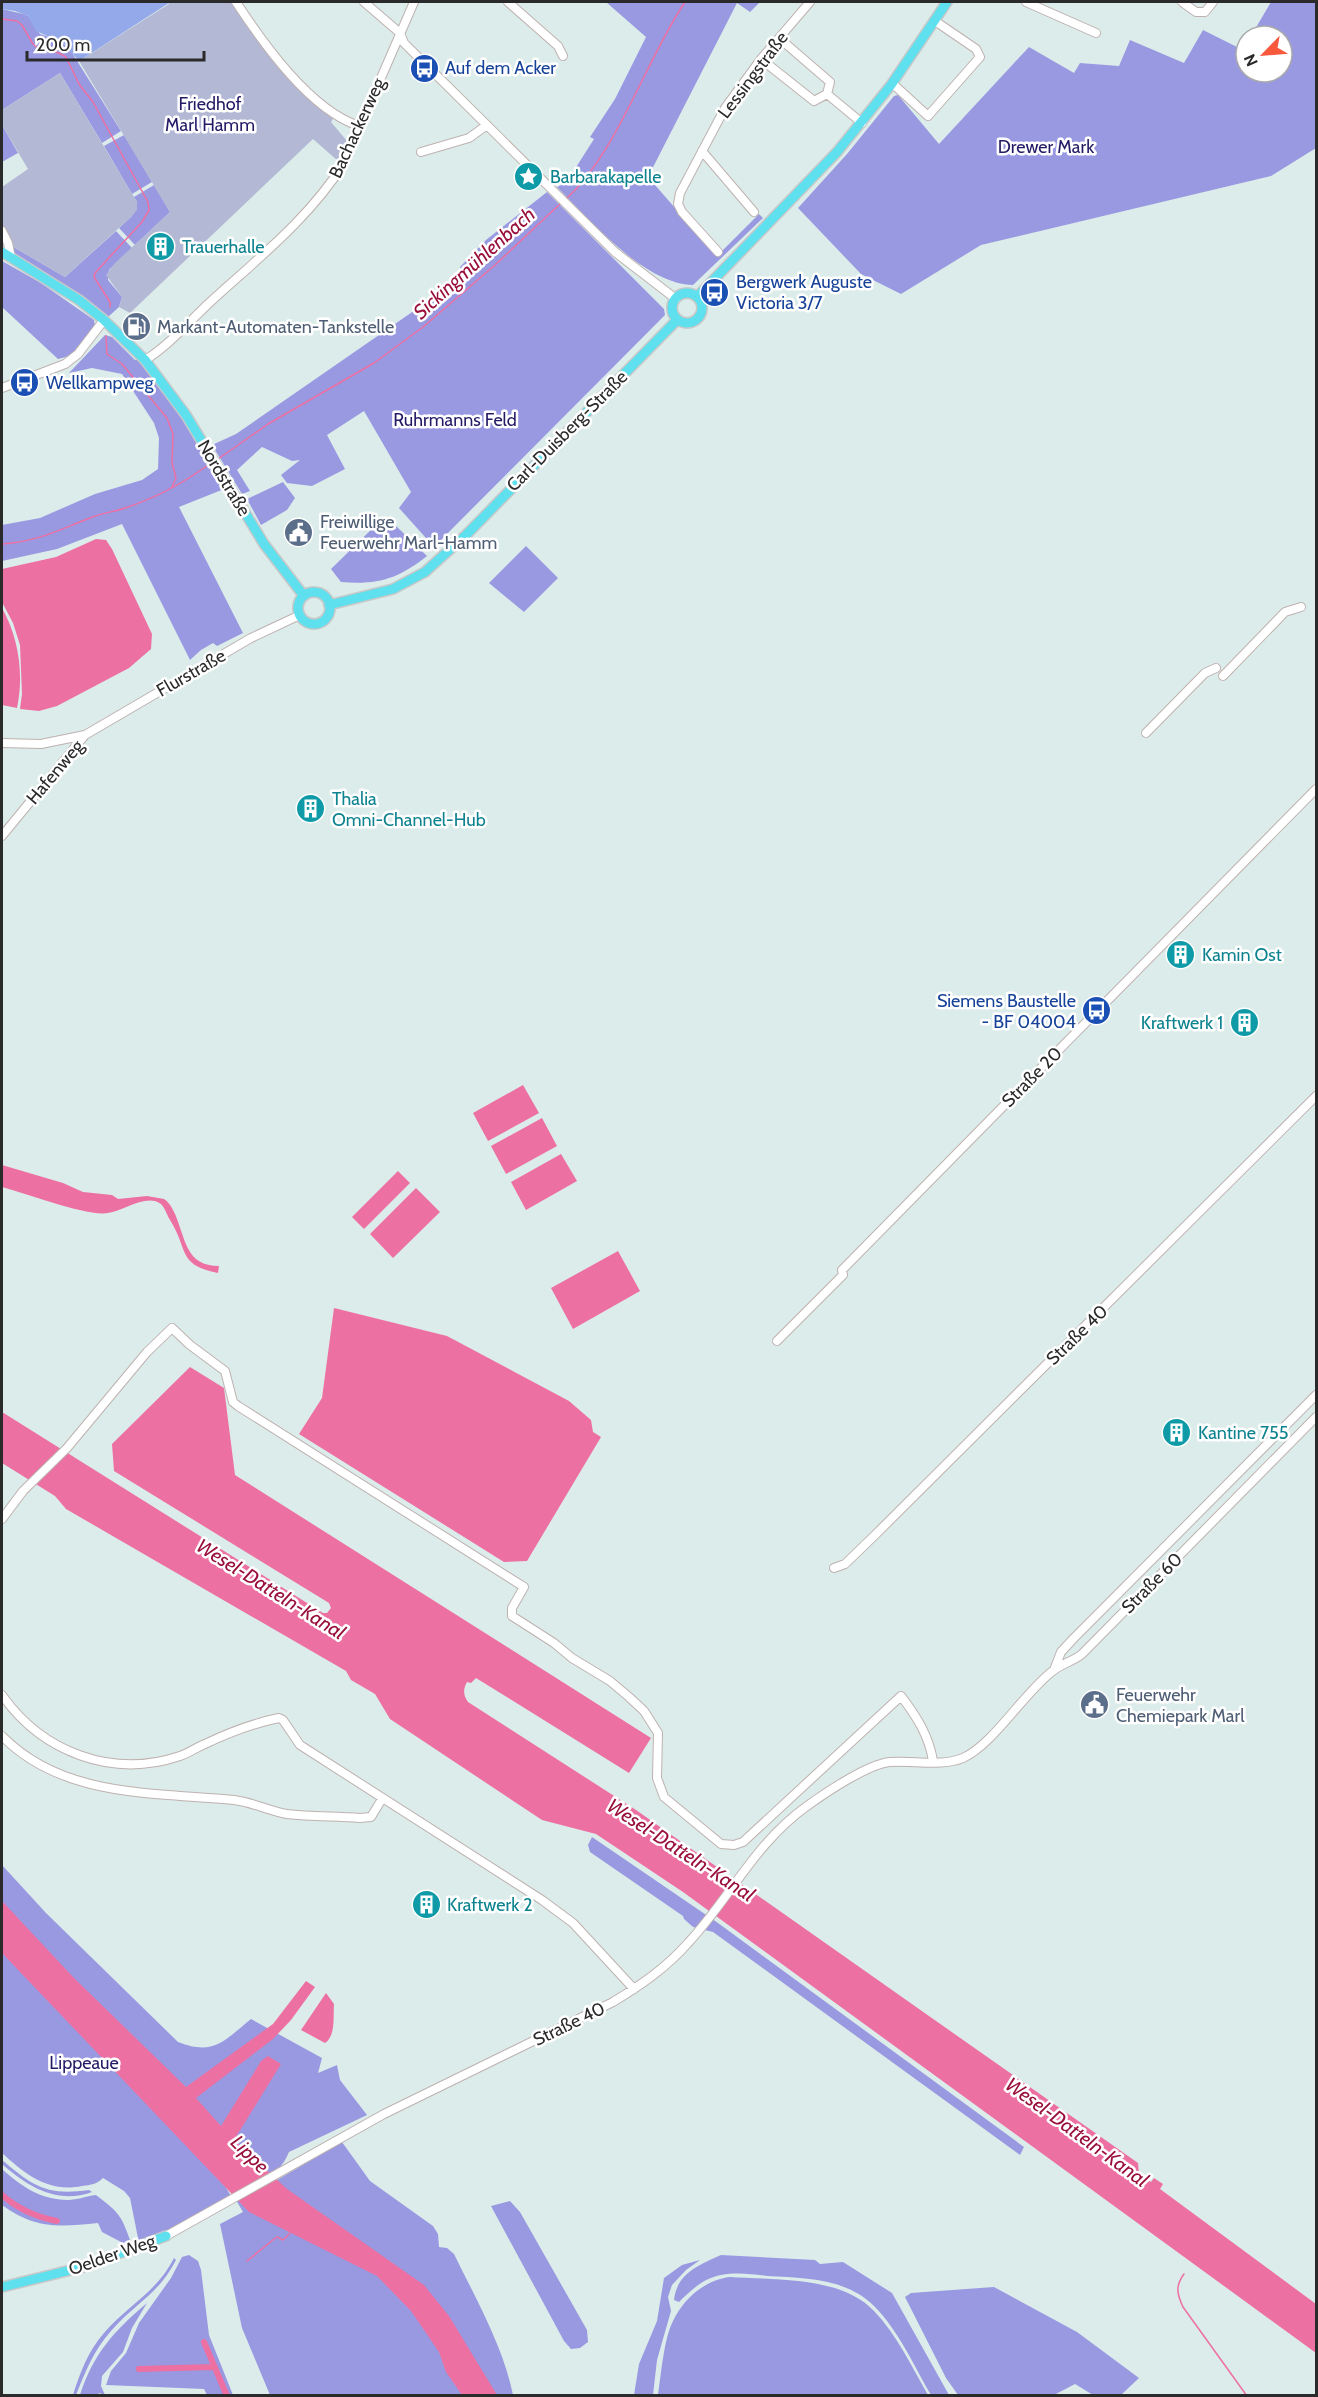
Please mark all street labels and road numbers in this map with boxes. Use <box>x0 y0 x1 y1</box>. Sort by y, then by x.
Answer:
street label: Lessingstraße <box>713 27 793 123</box>
street label: Bachackerweg <box>324 74 390 182</box>
street label: Carl-Duisberg-Straße <box>502 366 632 496</box>
street label: Nordstraße <box>193 436 255 520</box>
street label: Flurstraße <box>153 644 229 702</box>
street label: Hafenweg <box>22 735 89 809</box>
street label: Straße 20 <box>997 1042 1067 1112</box>
street label: Straße 40 <box>1042 1300 1112 1370</box>
street label: Straße 60 <box>1117 1548 1187 1618</box>
street label: Straße 40 <box>530 1997 608 2051</box>
street label: Oelder Weg <box>66 2230 159 2280</box>

